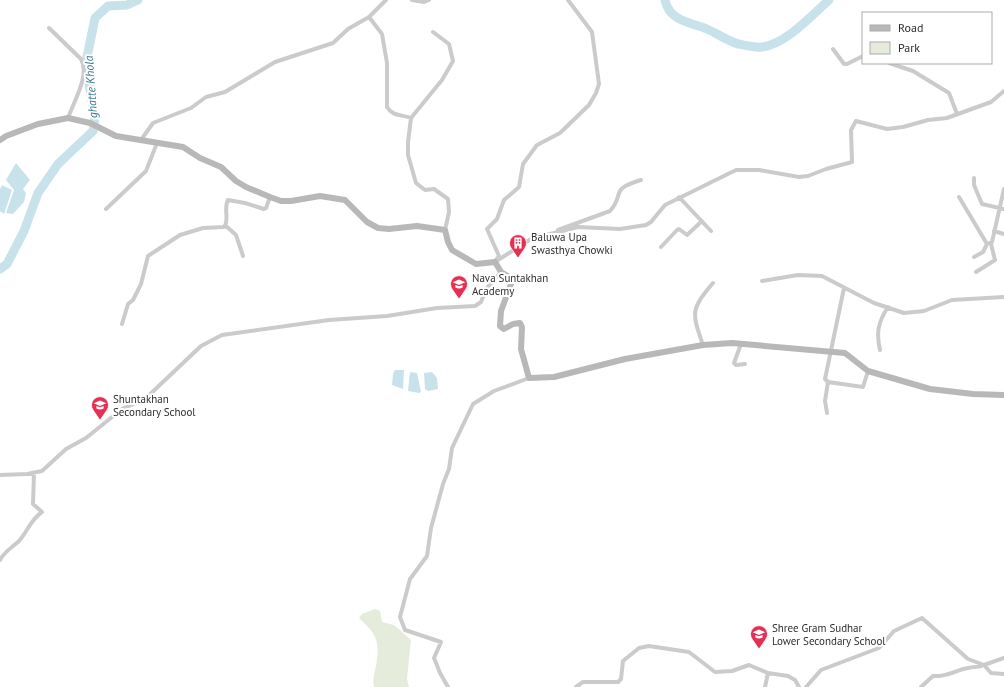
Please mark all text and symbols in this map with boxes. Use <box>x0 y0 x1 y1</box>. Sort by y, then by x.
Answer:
legend <box>862 12 992 64</box>
text: Road <box>898 20 923 35</box>
text: Park <box>898 40 920 55</box>
water label: ghatte Khola <box>81 55 100 119</box>
place label: Baluwa Upa Swasthya Chowki <box>531 230 613 257</box>
building icon: Baluwa Upa Swasthya Chowki <box>508 233 528 258</box>
place label: Nava Suntakhan Academy <box>472 271 548 298</box>
school or university icon: Nava Suntakhan Academy <box>449 274 469 299</box>
place label: Shuntakhan Secondary School <box>113 392 196 419</box>
school or university icon: Shuntakhan Secondary School <box>90 395 110 420</box>
place label: Shree Gram Sudhar Lower Secondary School <box>772 621 886 648</box>
school or university icon: Shree Gram Sudhar Lower Secondary School <box>749 624 769 649</box>

